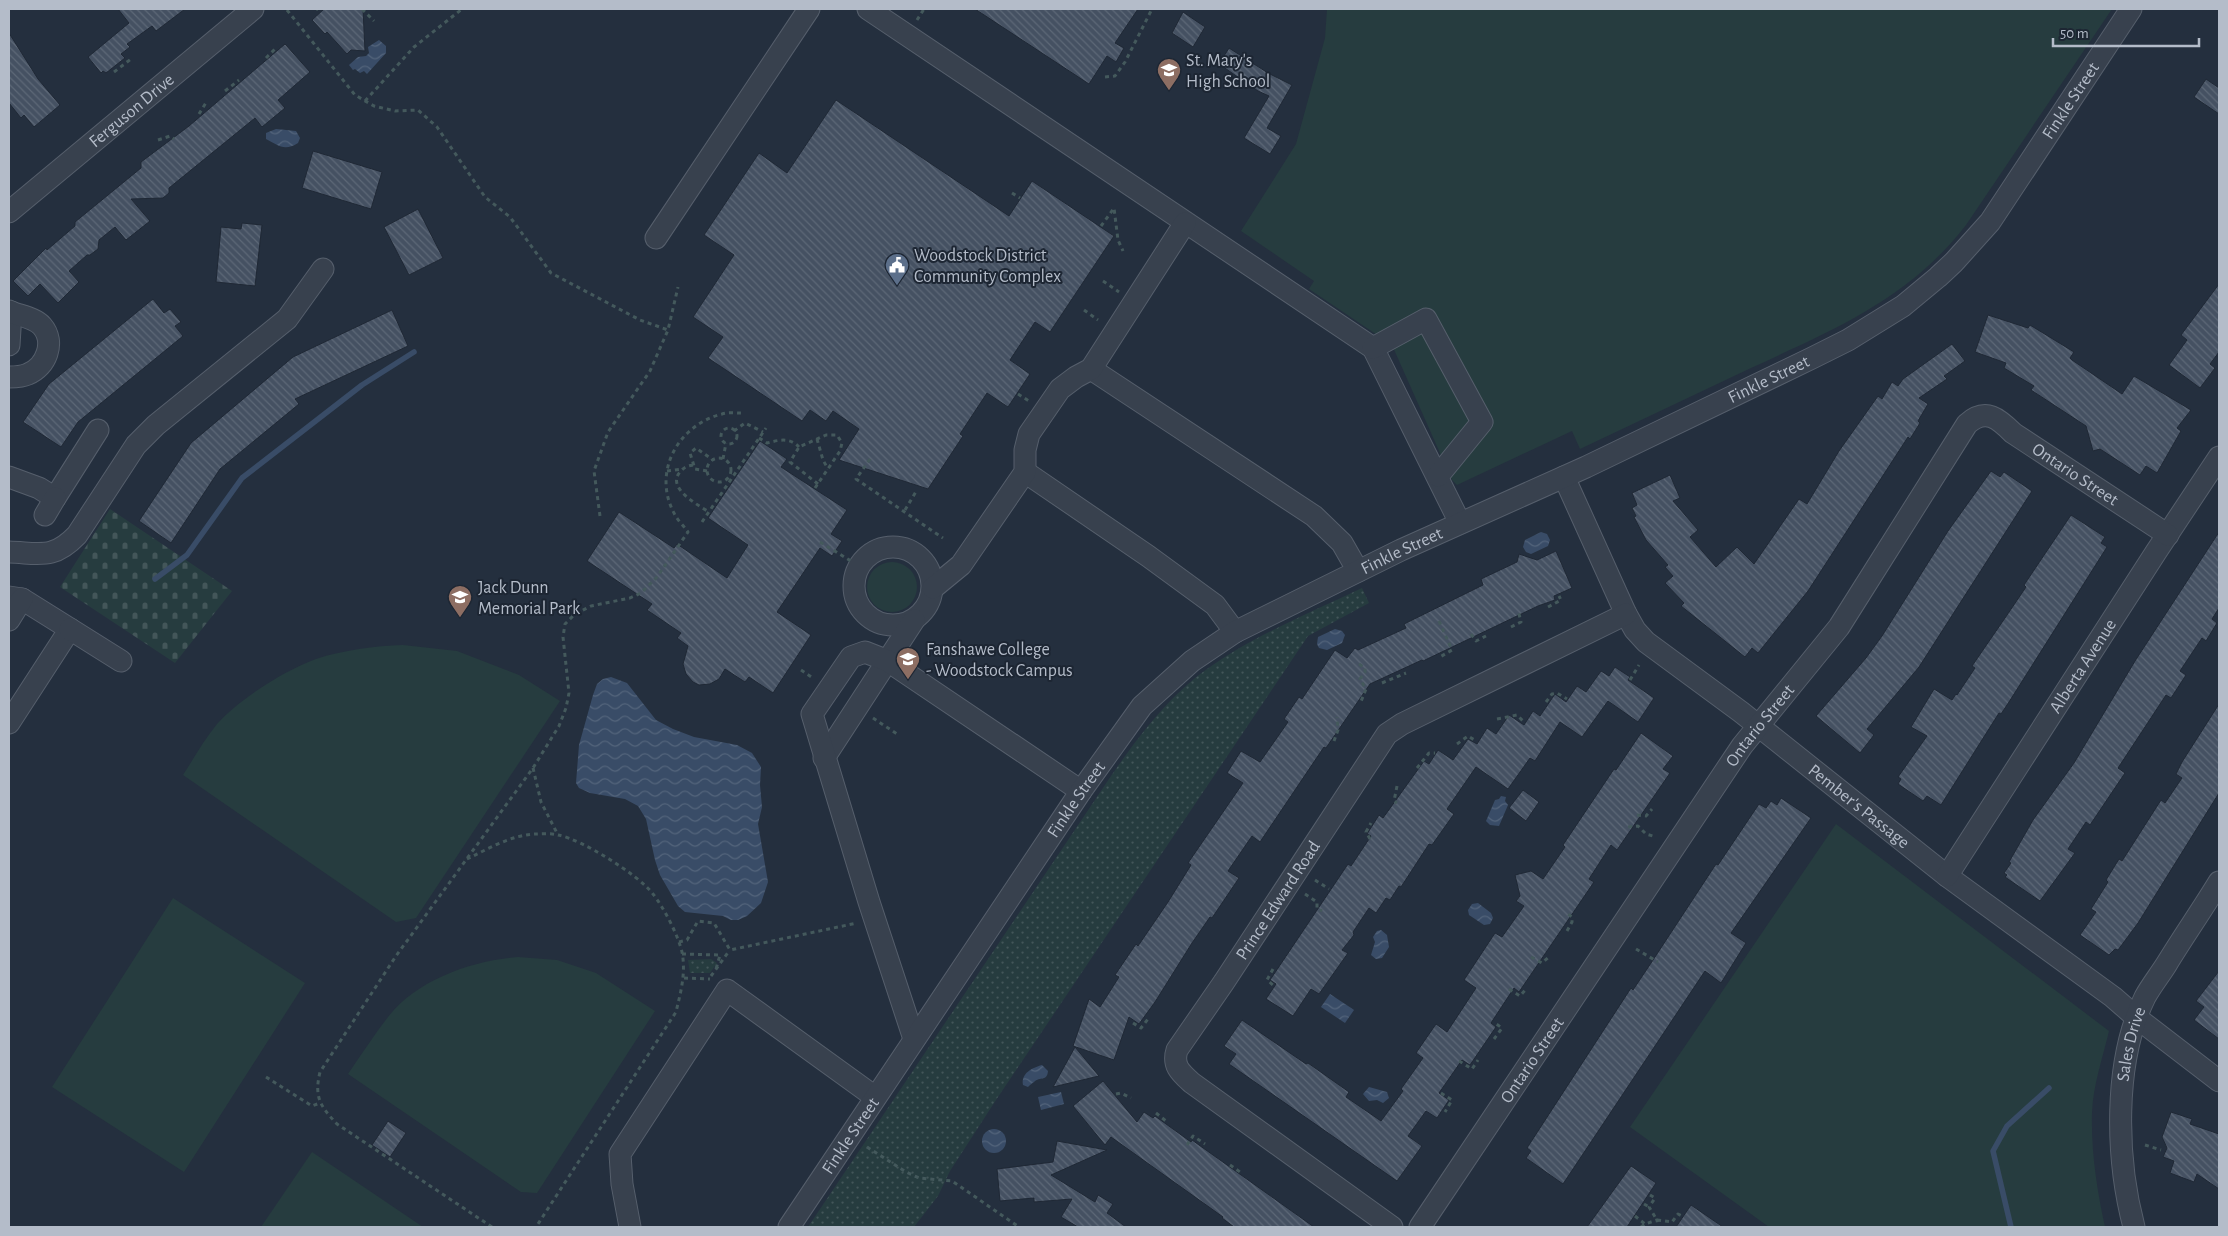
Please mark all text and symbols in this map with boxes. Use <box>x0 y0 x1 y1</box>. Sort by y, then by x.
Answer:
scale bar <box>2053 15 2199 47</box>
text: 50 m <box>2060 26 2089 41</box>
place label: St. Mary's High School <box>1186 52 1270 91</box>
school or university icon: St. Mary's High School <box>1156 57 1182 91</box>
street label: Finkle Street <box>2039 59 2103 143</box>
street label: Ferguson Drive <box>86 71 178 151</box>
place label: Woodstock District Community Complex <box>914 247 1061 286</box>
public building icon: Woodstock District Community Complex <box>884 252 910 286</box>
street label: Finkle Street <box>1725 353 1813 407</box>
street label: Ontario Street <box>2028 440 2121 510</box>
street label: Finkle Street <box>1358 524 1446 578</box>
place label: Jack Dunn Memorial Park <box>478 579 581 618</box>
school or university icon: Jack Dunn Memorial Park <box>447 584 473 618</box>
street label: Alberta Avenue <box>2047 616 2120 717</box>
place label: Fanshawe College - Woodstock Campus <box>926 641 1073 680</box>
school or university icon: Fanshawe College - Woodstock Campus <box>895 646 921 680</box>
street label: Ontario Street <box>1723 681 1798 770</box>
street label: Finkle Street <box>1044 758 1109 841</box>
street label: Pember's Passage <box>1804 761 1913 852</box>
street label: Prince Edward Road <box>1233 838 1324 964</box>
street label: Sales Drive <box>2115 1004 2150 1082</box>
street label: Ontario Street <box>1498 1014 1568 1107</box>
street label: Finkle Street <box>819 1094 883 1178</box>

